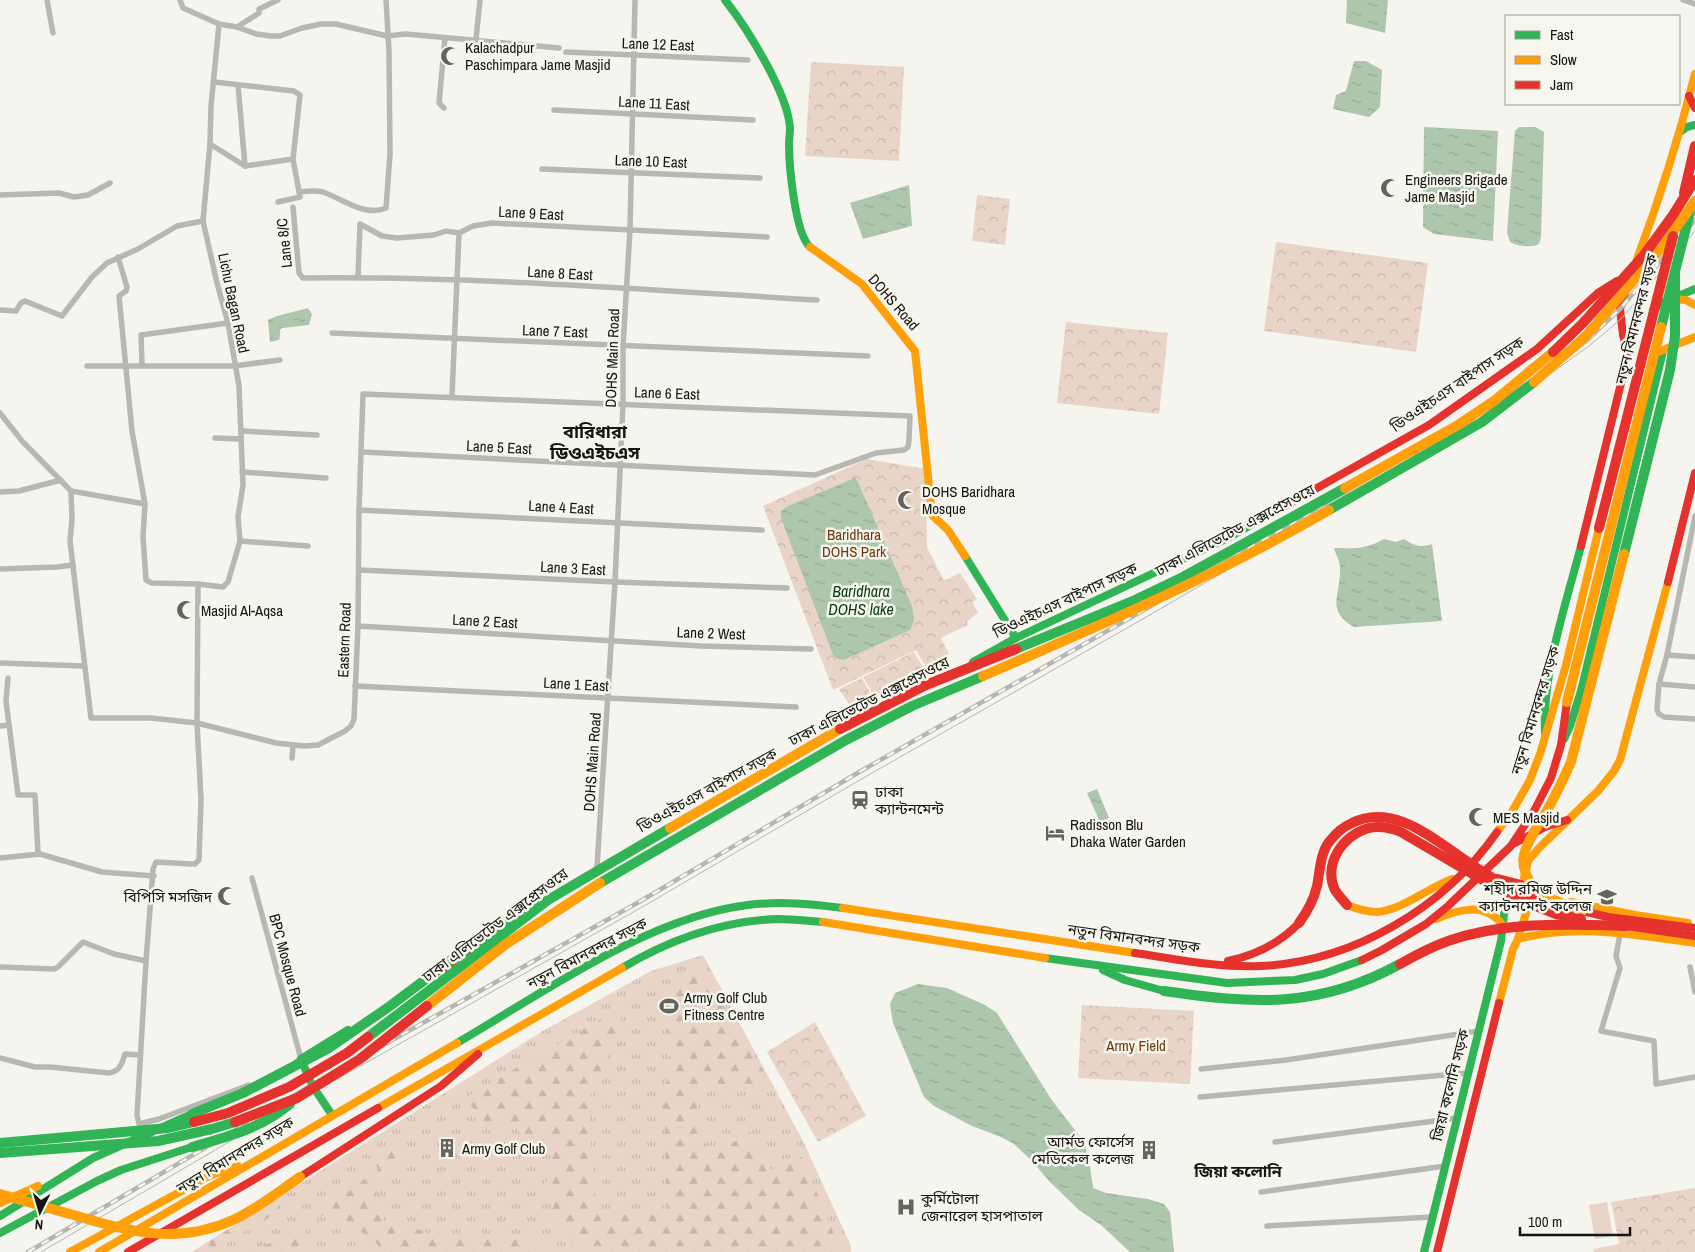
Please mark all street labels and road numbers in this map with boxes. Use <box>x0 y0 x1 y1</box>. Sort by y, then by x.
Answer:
street label: Lane 12 East <box>621 32 695 56</box>
street label: Lane 11 East <box>618 91 691 115</box>
street label: Lane 10 East <box>614 149 688 173</box>
street label: Lane 9 East <box>498 201 565 225</box>
street label: Lane 8/C <box>271 217 297 269</box>
street label: Lichu Bagan Road <box>213 251 255 355</box>
street label: নতুন বিমানবন্দর সড়ক <box>1609 251 1663 387</box>
street label: Lane 8 East <box>527 261 594 285</box>
street label: DOHS Road <box>864 269 924 335</box>
street label: DOHS Main Road <box>600 308 624 408</box>
street label: Lane 7 East <box>522 319 589 343</box>
street label: ডিওএইচএস বাইপাস সড়ক <box>1385 331 1529 437</box>
street label: Lane 6 East <box>634 381 701 405</box>
street label: Lane 5 East <box>466 435 533 459</box>
street label: ঢাকা এলিভেটেড এক্সপ্রেসওয়ে <box>1151 479 1319 581</box>
street label: Lane 4 East <box>528 495 595 519</box>
street label: Lane 3 East <box>540 556 607 580</box>
street label: ডিওএইচএস বাইপাস সড়ক <box>988 557 1141 643</box>
street label: Eastern Road <box>332 602 356 678</box>
street label: Lane 2 East <box>452 609 519 633</box>
street label: Lane 2 West <box>676 621 746 645</box>
street label: নতুন বিমানবন্দর সড়ক <box>1505 642 1565 778</box>
street label: ঢাকা এলিভেটেড এক্সপ্রেসওয়ে <box>784 651 953 751</box>
street label: Lane 1 East <box>543 672 610 696</box>
street label: DOHS Main Road <box>578 712 606 812</box>
street label: ডিওএইচএস বাইপাস সড়ক <box>632 742 782 838</box>
street label: ঢাকা এলিভেটেড এক্সপ্রেসওয়ে <box>417 863 573 987</box>
street label: BPC Mosque Road <box>264 911 312 1019</box>
street label: নতুন বিমানবন্দর সড়ক <box>522 912 652 994</box>
street label: নতুন বিমানবন্দর সড়ক <box>1065 918 1202 958</box>
street label: জিয়া কলোনি সড়ক <box>1426 1026 1474 1144</box>
street label: নতুন বিমানবন্দর সড়ক <box>172 1111 298 1199</box>

